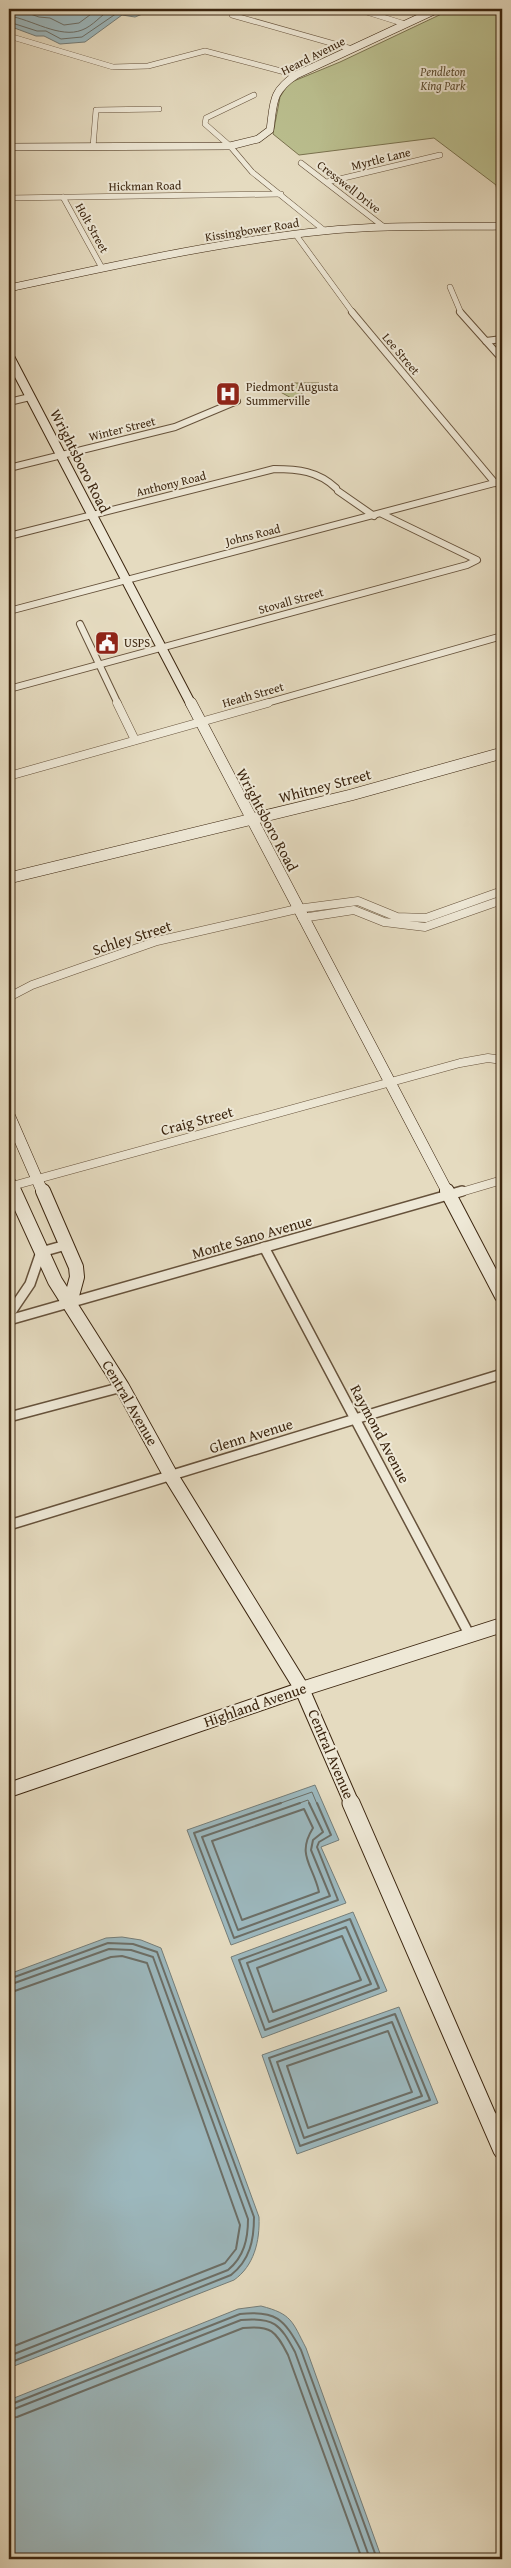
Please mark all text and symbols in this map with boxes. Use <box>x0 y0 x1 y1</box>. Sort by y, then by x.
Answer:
street label: Heard Avenue <box>278 32 348 79</box>
park label: Pendleton King Park <box>419 63 466 94</box>
street label: Myrtle Lane <box>349 143 413 174</box>
street label: Cresswell Drive <box>314 156 385 217</box>
street label: Hickman Road <box>109 176 182 195</box>
street label: Holt Street <box>72 200 113 256</box>
street label: Kissingbower Road <box>204 214 301 245</box>
street label: Lee Street <box>379 329 424 379</box>
place label: Piedmont Augusta Summerville <box>246 378 339 409</box>
hospital icon: Piedmont Augusta Summerville <box>215 381 241 407</box>
street label: Wrightsboro Road <box>45 405 116 516</box>
street label: Winter Street <box>87 412 158 445</box>
street label: Anthony Road <box>134 466 208 500</box>
street label: Johns Road <box>222 519 283 550</box>
street label: Stovall Street <box>256 583 326 618</box>
public building icon: USPS <box>94 630 120 656</box>
place label: USPS <box>124 634 150 651</box>
street label: Heath Street <box>220 677 286 711</box>
street label: Whitney Street <box>276 763 374 808</box>
street label: Wrightsboro Road <box>231 765 303 875</box>
street label: Schley Street <box>90 915 175 960</box>
street label: Craig Street <box>158 1101 236 1140</box>
street label: Monte Sano Avenue <box>189 1209 314 1264</box>
street label: Central Avenue <box>97 1356 163 1449</box>
street label: Raymond Avenue <box>346 1381 415 1487</box>
street label: Glenn Avenue <box>206 1413 295 1458</box>
street label: Highland Avenue <box>201 1677 309 1732</box>
street label: Central Avenue <box>303 1706 360 1802</box>

